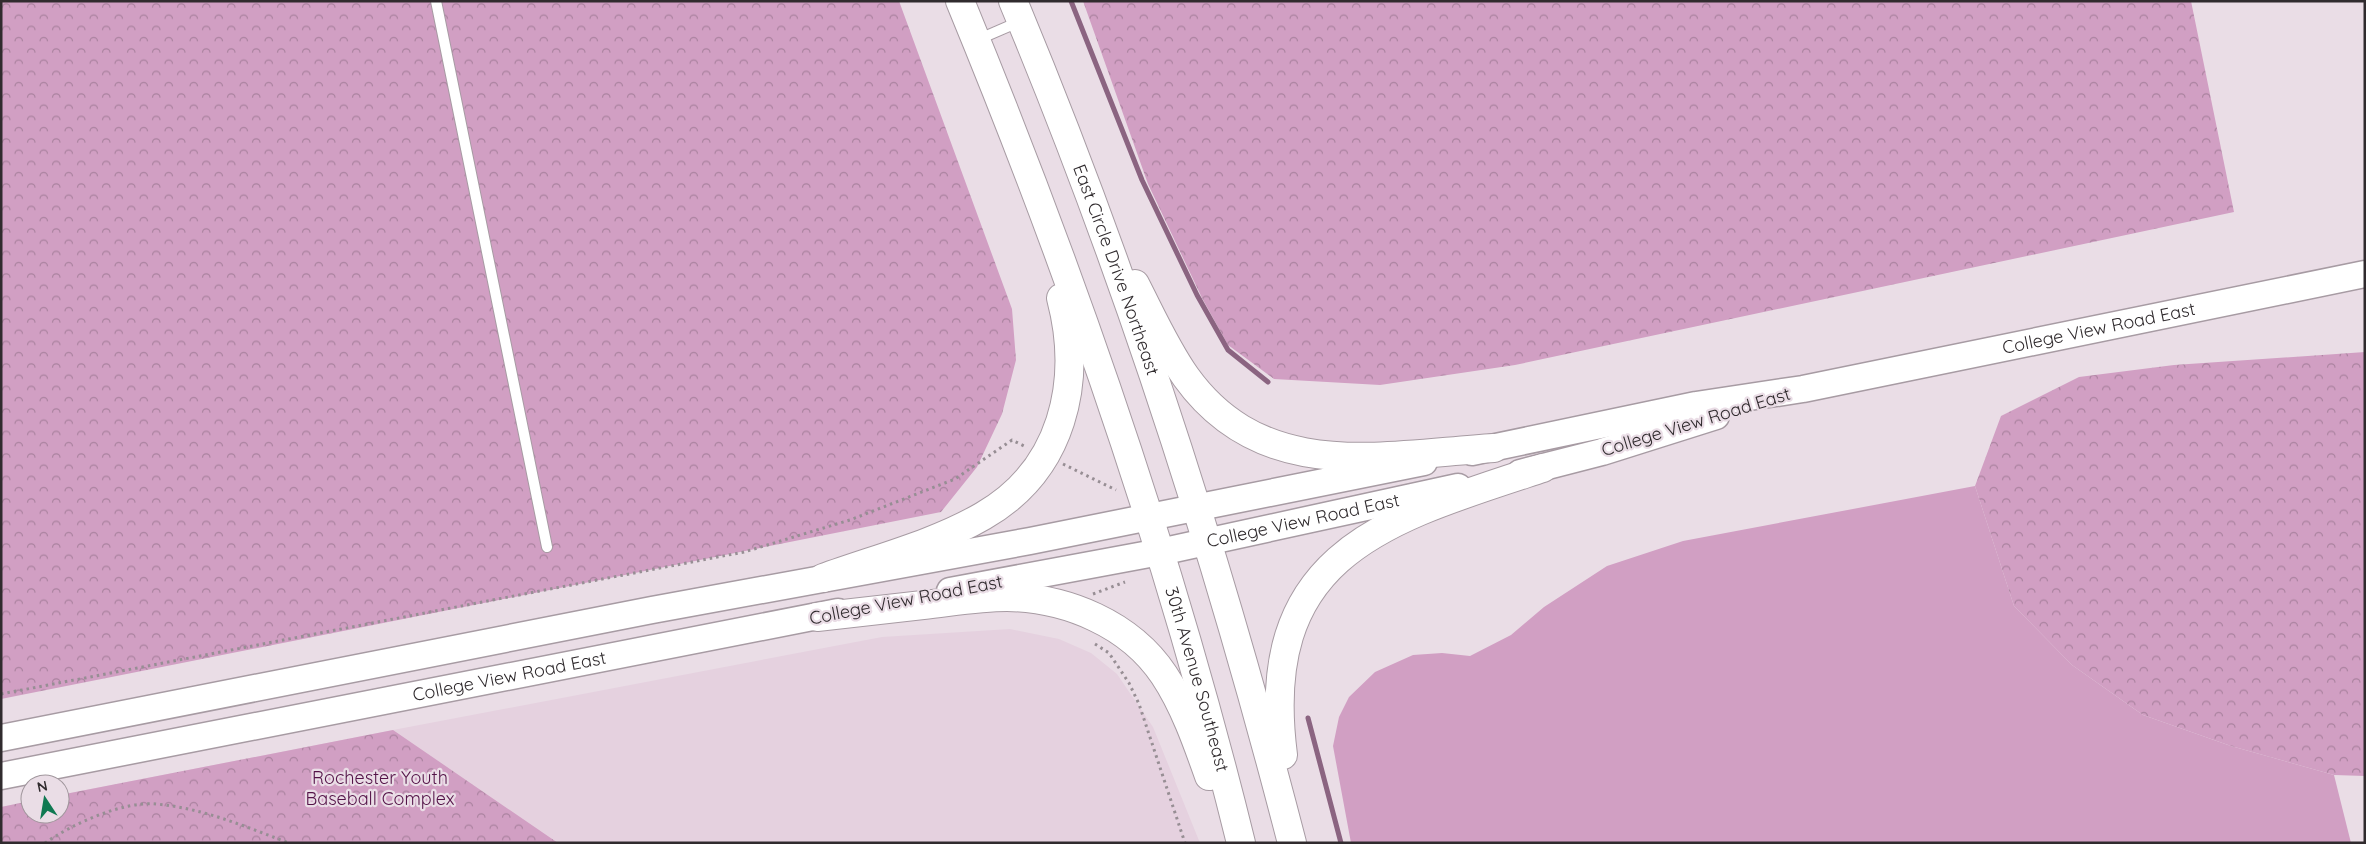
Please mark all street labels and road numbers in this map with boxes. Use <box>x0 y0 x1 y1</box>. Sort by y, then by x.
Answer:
street label: East Circle Drive Northeast <box>1068 161 1165 378</box>
street label: College View Road East <box>2000 297 2197 359</box>
street label: College View Road East <box>1599 382 1793 461</box>
street label: College View Road East <box>1204 488 1401 552</box>
street label: College View Road East <box>807 569 1005 630</box>
street label: 30th Avenue Southeast <box>1160 584 1234 774</box>
street label: College View Road East <box>411 646 608 706</box>

